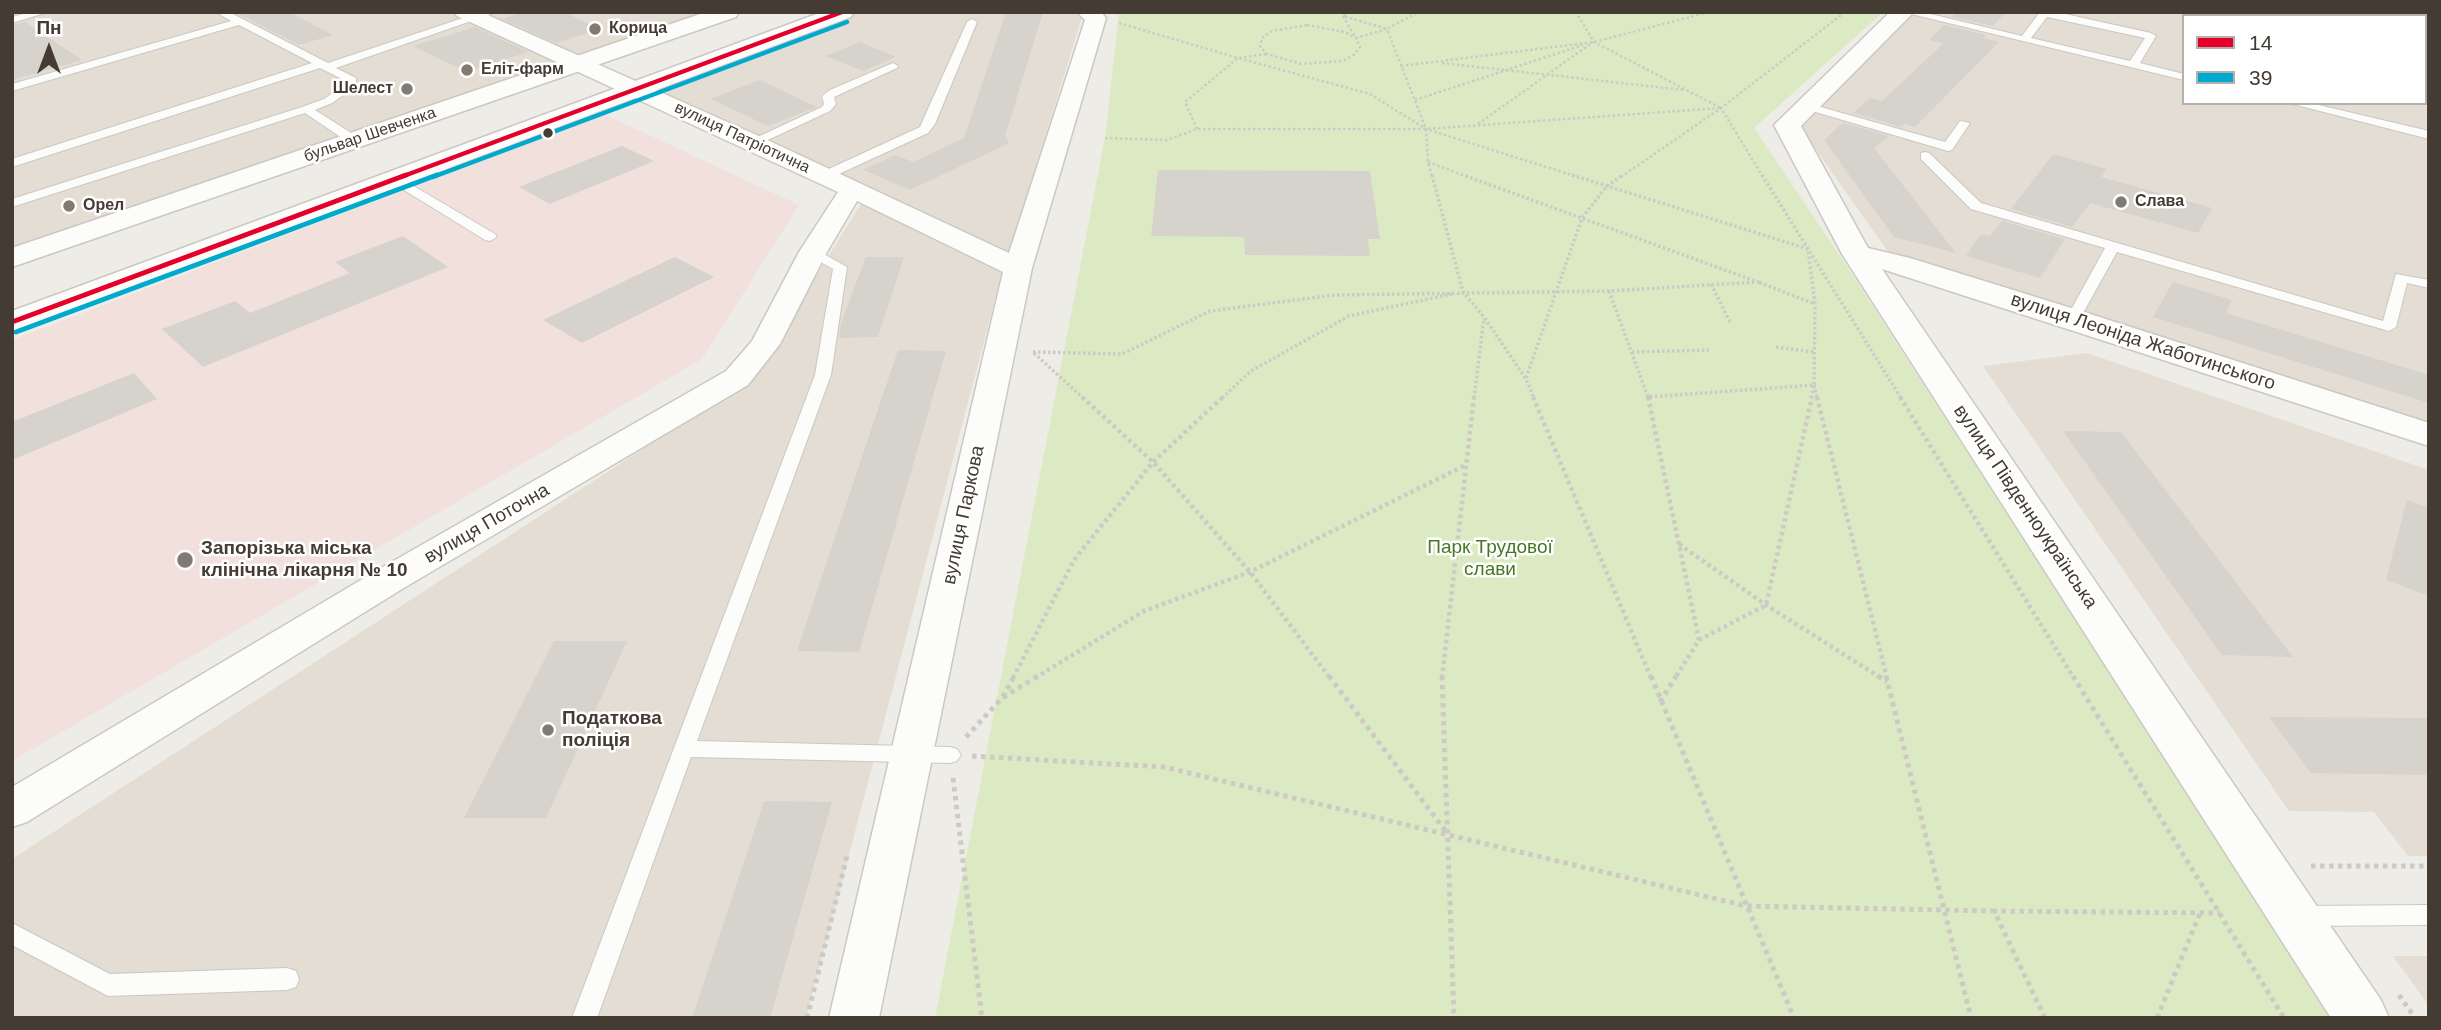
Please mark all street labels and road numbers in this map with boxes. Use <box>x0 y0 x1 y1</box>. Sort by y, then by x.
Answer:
street label: вулиця Патріотична <box>671 98 813 178</box>
street label: бульвар Шевченка <box>301 103 439 167</box>
street label: вулиця Леоніда Жаботинського <box>2008 288 2278 396</box>
street label: вулиця Південноукраїнська <box>1948 401 2102 613</box>
street label: вулиця Паркова <box>938 444 990 586</box>
street label: вулиця Поточна <box>421 479 553 569</box>

